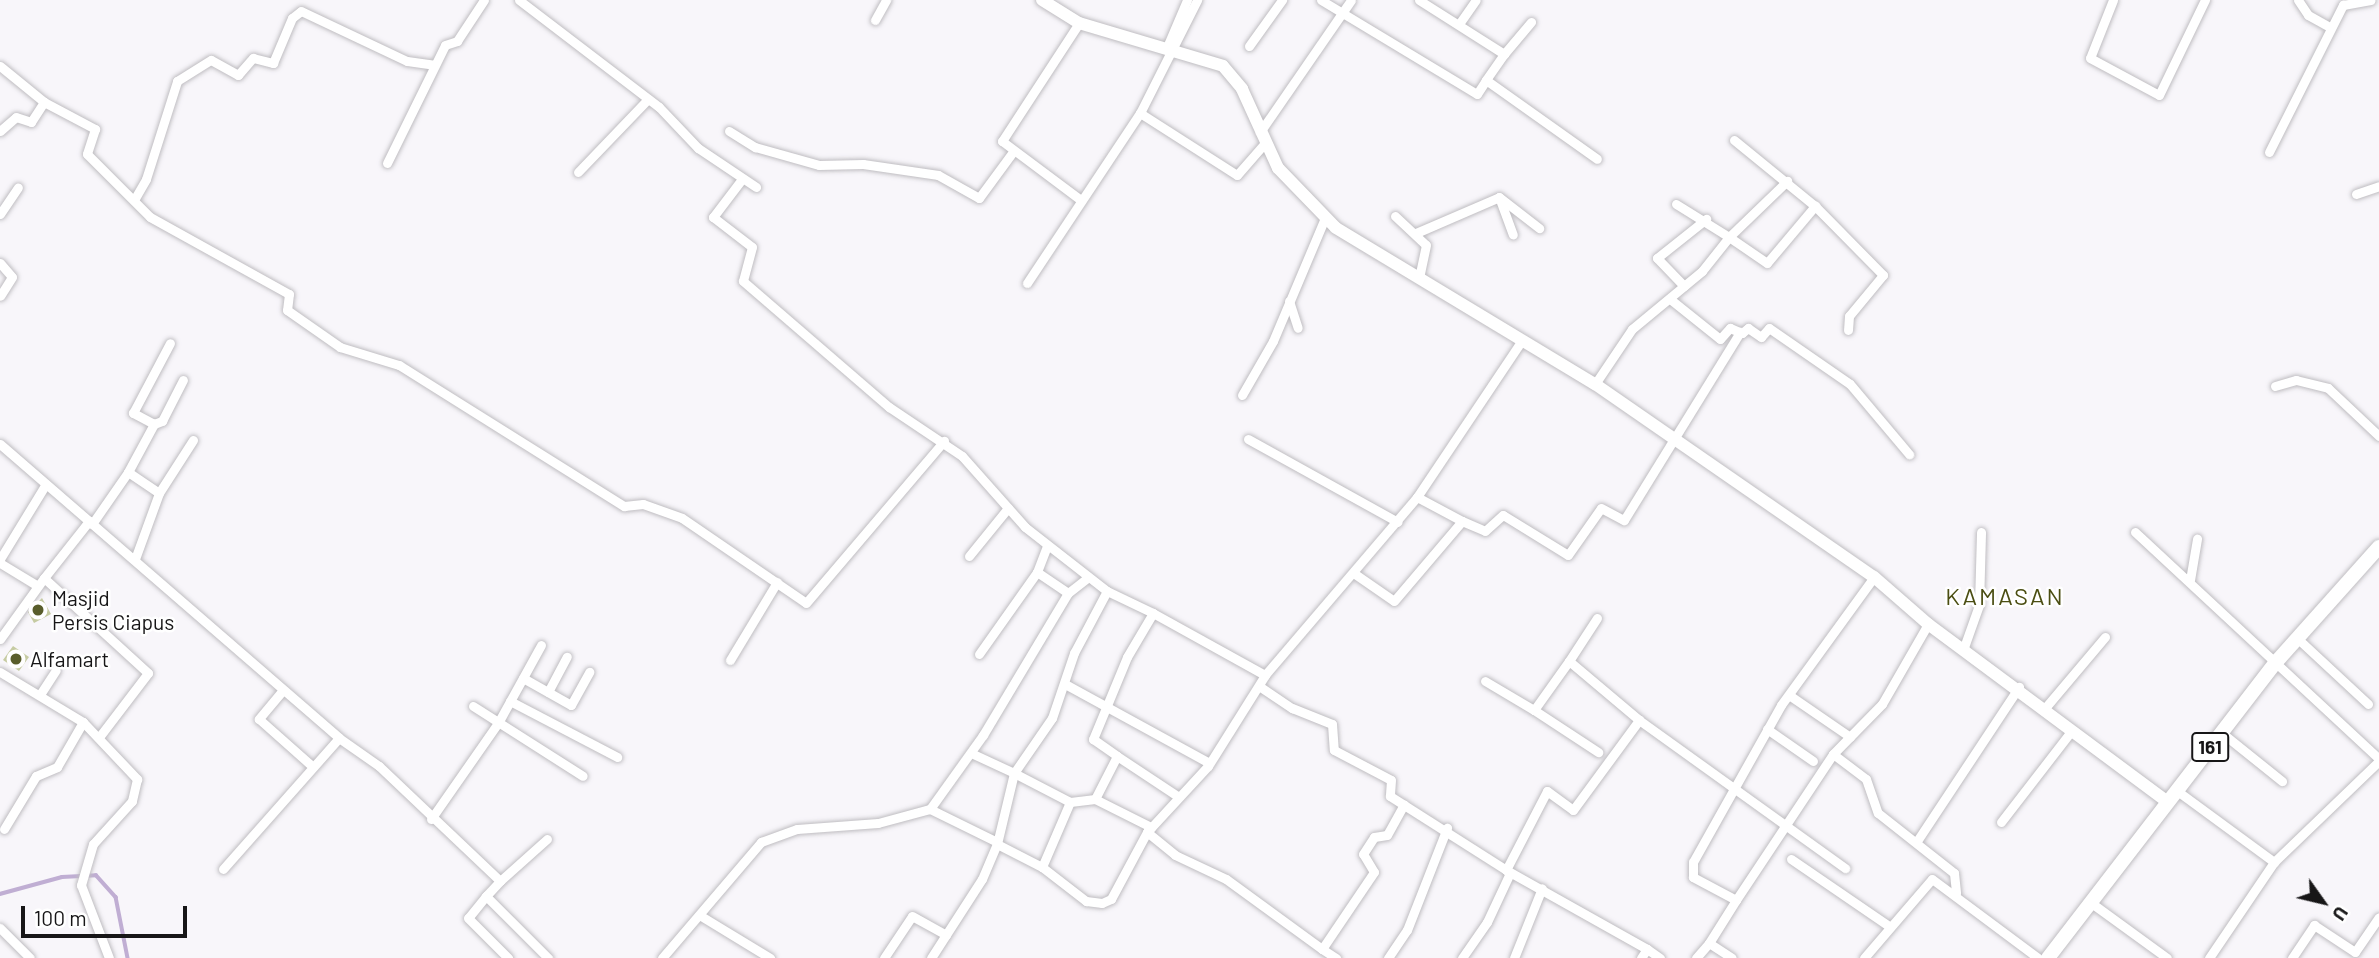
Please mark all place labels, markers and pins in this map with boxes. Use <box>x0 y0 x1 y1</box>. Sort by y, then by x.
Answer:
place label: Masjid Persis Ciapus <box>52 585 174 635</box>
marker: Masjid Persis Ciapus <box>30 602 46 618</box>
place label: Alfamart <box>30 646 109 672</box>
marker: Alfamart <box>8 651 24 667</box>

